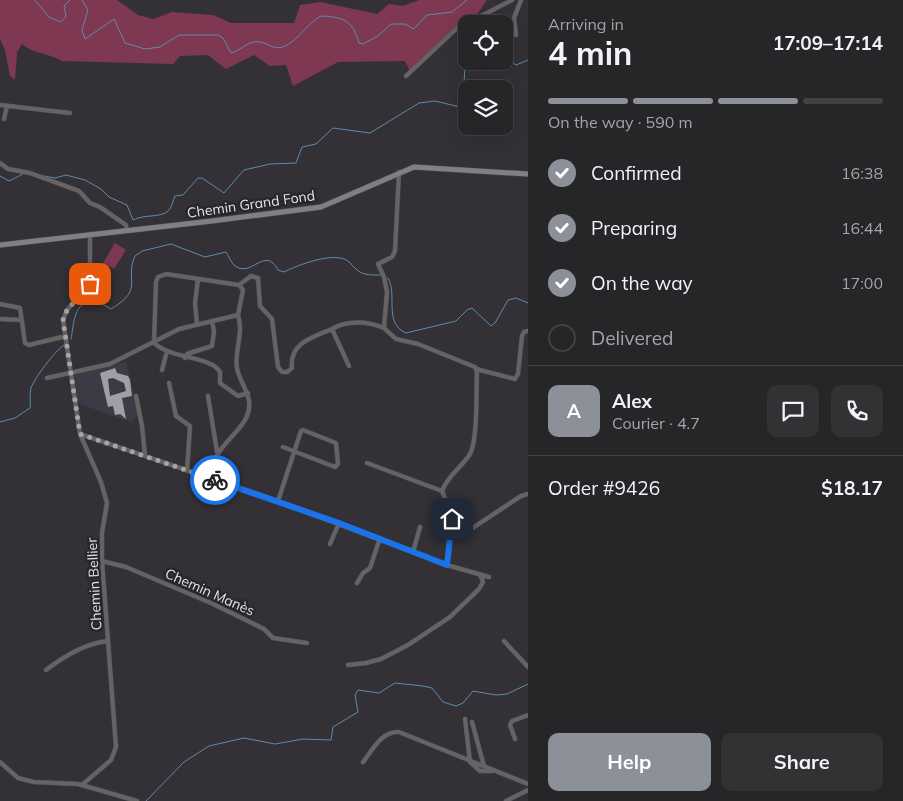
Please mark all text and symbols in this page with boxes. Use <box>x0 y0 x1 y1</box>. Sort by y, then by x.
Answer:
text: Arriving in <box>548 14 624 34</box>
map controls <box>458 15 513 135</box>
button: locate <box>458 15 513 70</box>
text: 17:09–17:14 <box>773 31 883 55</box>
text: 4 min <box>548 33 632 73</box>
button: layers <box>458 80 513 135</box>
text: On the way · 590 m <box>548 112 693 132</box>
icon: check <box>548 159 576 187</box>
text: Confirmed <box>591 161 682 185</box>
text: 16:38 <box>841 163 883 183</box>
street label: Chemin Grand Fond <box>186 186 316 222</box>
icon: check <box>548 214 576 242</box>
text: Preparing <box>591 216 677 240</box>
text: 16:44 <box>841 218 883 238</box>
pin <box>69 263 111 305</box>
icon: check <box>548 269 576 297</box>
icon: bag <box>76 270 104 298</box>
text: On the way <box>591 271 693 295</box>
text: 17:00 <box>841 273 883 293</box>
text: Delivered <box>591 326 673 350</box>
button: chat <box>767 385 819 437</box>
button: phone <box>831 385 883 437</box>
text: Alex <box>612 389 652 413</box>
text: A <box>567 399 581 423</box>
text: Courier · 4.7 <box>612 413 700 433</box>
courier <box>190 455 240 505</box>
icon: bike <box>201 466 229 494</box>
text: Order #9426 <box>548 476 660 500</box>
text: $18.17 <box>821 476 883 500</box>
pin <box>431 498 473 540</box>
icon: home <box>438 505 466 533</box>
street label: Chemin Bellier <box>83 536 105 631</box>
street label: Chemin Manès <box>162 564 258 620</box>
button: Help <box>548 733 711 791</box>
button: Share <box>721 733 883 791</box>

